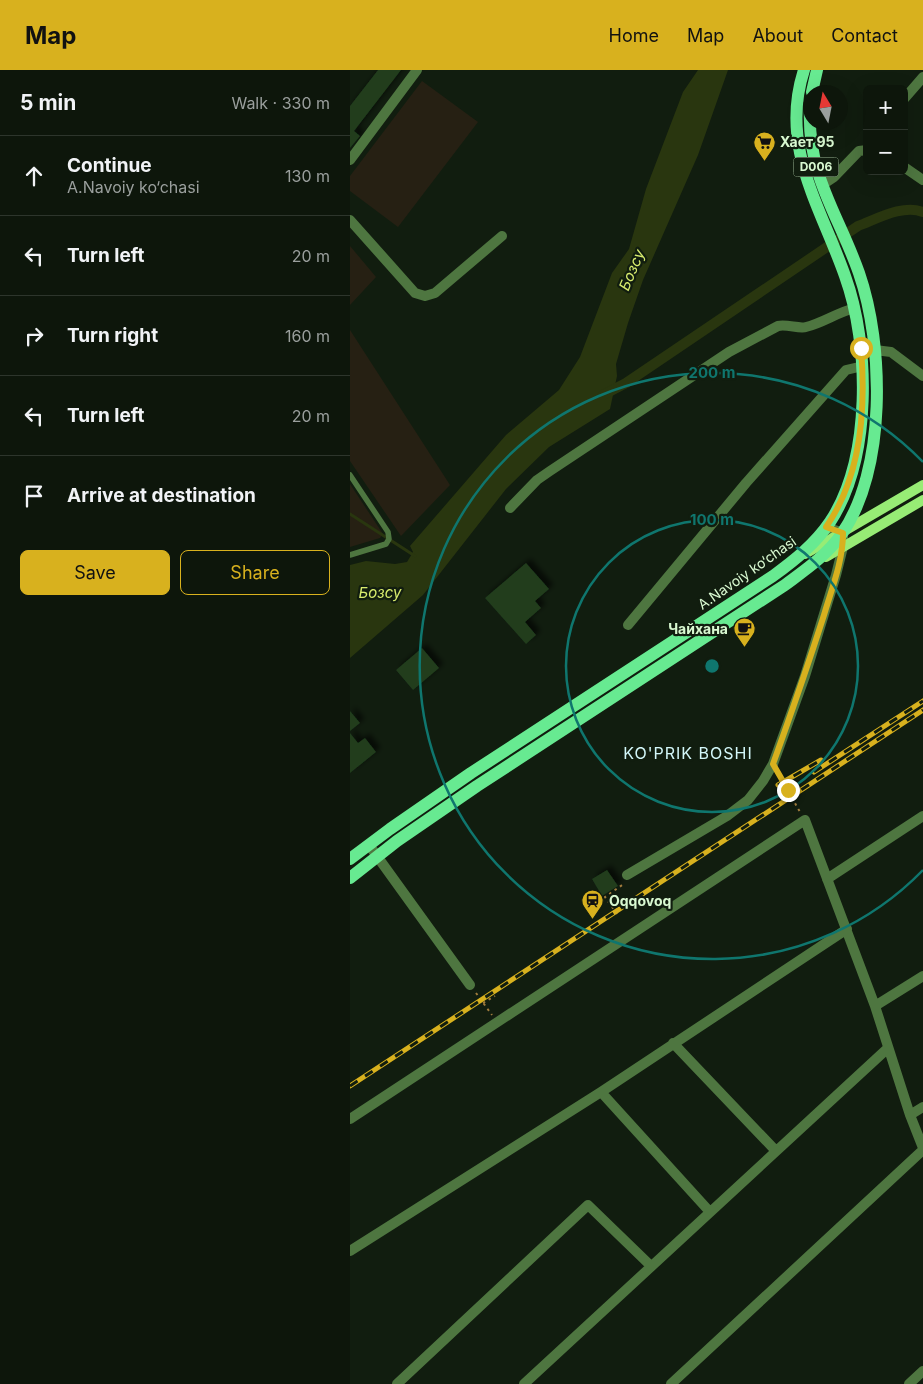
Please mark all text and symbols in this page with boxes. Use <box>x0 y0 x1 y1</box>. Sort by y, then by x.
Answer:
text: Map <box>25 21 76 50</box>
text: Home <box>609 25 659 46</box>
text: Map <box>687 25 724 46</box>
text: About <box>752 25 803 46</box>
text: Contact <box>831 25 898 46</box>
north arrow <box>803 85 848 130</box>
map controls <box>863 85 908 175</box>
button: + <box>863 85 908 130</box>
text: 5 min <box>20 90 76 115</box>
text: Walk · 330 m <box>231 93 330 113</box>
supermarket icon: Хает 95 <box>752 130 776 161</box>
button: − <box>863 130 908 175</box>
place label: Хает 95 <box>780 133 835 150</box>
text: Continue <box>67 154 152 177</box>
road number: D006 <box>794 158 838 176</box>
icon: ahead <box>20 162 48 190</box>
text: 130 m <box>285 166 330 186</box>
text: A.Navoiy ko‘chasi <box>67 177 200 197</box>
icon: left <box>20 242 48 270</box>
text: Turn left <box>67 244 145 267</box>
text: 20 m <box>292 246 330 266</box>
water label: Бозсу <box>614 246 649 293</box>
icon: right <box>20 322 48 350</box>
text: Turn right <box>67 324 158 347</box>
text: 160 m <box>285 326 330 346</box>
route start <box>850 337 873 360</box>
text: 200 m <box>689 363 735 382</box>
icon: left <box>20 402 48 430</box>
text: Turn left <box>67 404 145 427</box>
text: 20 m <box>292 406 330 426</box>
icon: arrive <box>20 482 48 510</box>
text: Arrive at destination <box>67 484 256 507</box>
text: 100 m <box>690 510 734 529</box>
street label: A.Navoiy ko‘chasi <box>694 532 799 613</box>
button: Save <box>20 550 170 595</box>
button: Share <box>180 550 330 595</box>
water label: Бозсу <box>359 583 402 602</box>
cafe icon: Чайхана <box>732 617 756 648</box>
place label: Чайхана <box>668 620 728 637</box>
centre of rings <box>703 657 721 675</box>
district label: KO'PRIK BOSHI <box>623 743 753 763</box>
route end <box>777 779 800 802</box>
station icon: Oqqovoq <box>581 889 605 920</box>
place label: Oqqovoq <box>609 892 671 909</box>

